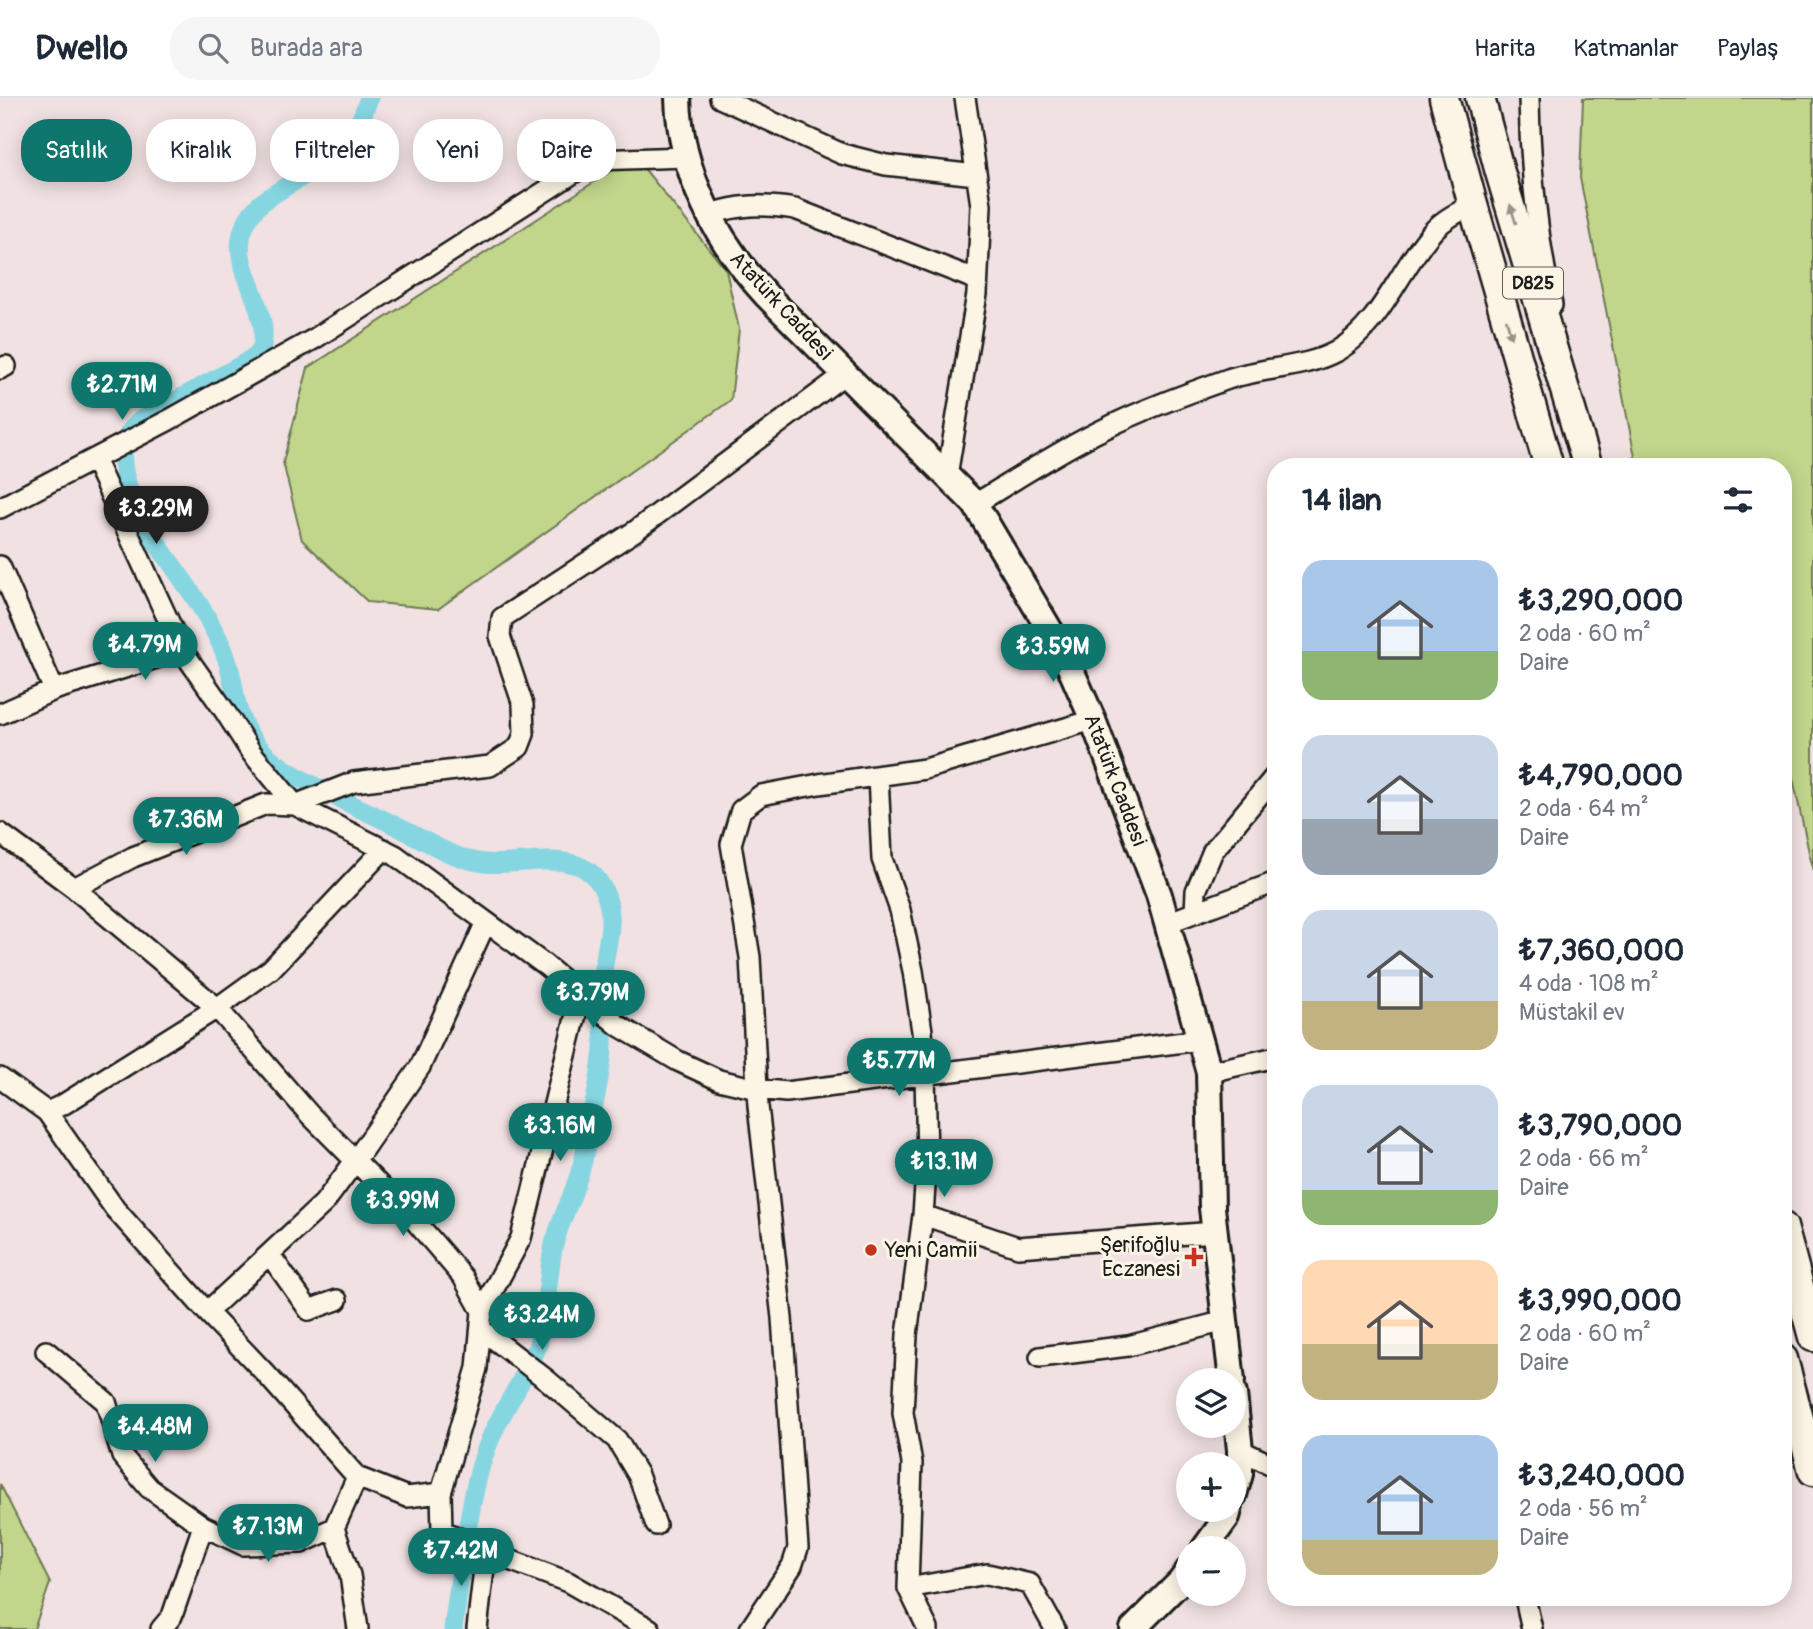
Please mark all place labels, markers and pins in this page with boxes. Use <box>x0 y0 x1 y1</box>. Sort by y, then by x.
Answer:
pin: ₺2.71M <box>65 362 179 422</box>
pin: ₺3.29M <box>99 486 213 546</box>
pin: ₺4.79M <box>88 622 202 682</box>
pin: ₺3.59M <box>996 624 1110 684</box>
pin: ₺7.36M <box>129 798 243 857</box>
pin: ₺3.79M <box>536 970 650 1030</box>
pin: ₺5.77M <box>842 1038 956 1098</box>
pin: ₺3.16M <box>503 1104 617 1163</box>
pin: ₺13.1M <box>887 1140 1001 1199</box>
pin: ₺3.99M <box>346 1178 460 1238</box>
place label: Şerifoğlu Eczanesi <box>1100 1232 1180 1283</box>
place label: Yeni Camii <box>884 1237 977 1264</box>
marker: Yeni Camii <box>863 1242 879 1258</box>
marker: Şerifoğlu Eczanesi <box>1186 1249 1202 1265</box>
pin: ₺3.24M <box>485 1292 599 1352</box>
pin: ₺4.48M <box>98 1404 212 1464</box>
pin: ₺7.13M <box>211 1504 325 1564</box>
pin: ₺7.42M <box>404 1528 518 1588</box>

